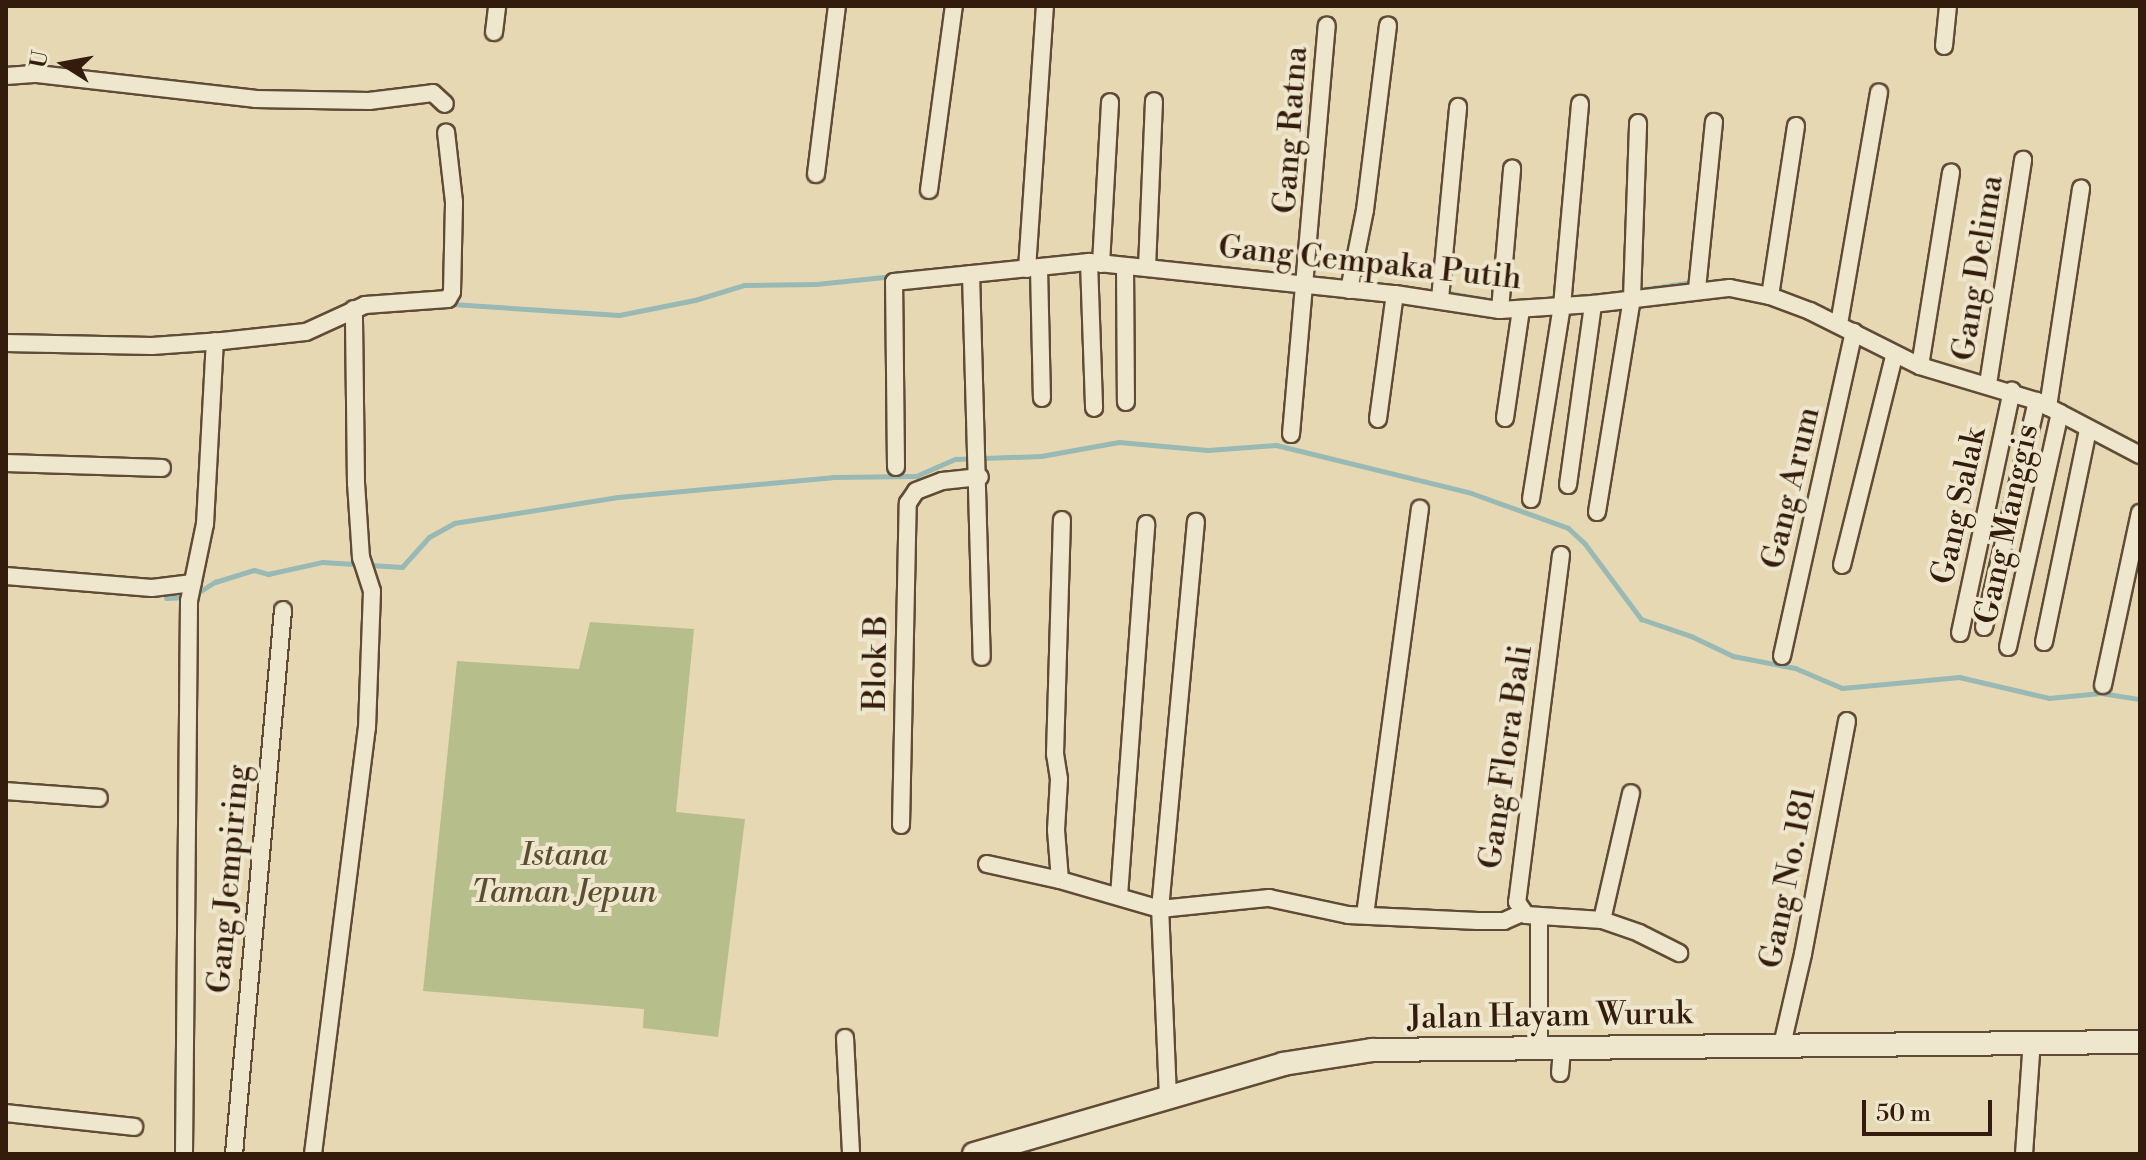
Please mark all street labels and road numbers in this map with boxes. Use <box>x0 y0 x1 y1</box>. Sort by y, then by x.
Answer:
street label: Gang Ratna <box>1266 45 1316 215</box>
street label: Gang Delima <box>1944 173 2012 363</box>
street label: Gang Cempaka Putih <box>1217 228 1523 298</box>
street label: Gang Arum <box>1754 403 1828 573</box>
street label: Gang Manggis <box>1967 421 2047 627</box>
street label: Gang Salak <box>1924 424 1994 588</box>
street label: Blok B <box>856 615 896 711</box>
street label: Gang Flora Bali <box>1471 643 1541 871</box>
street label: Gang Jempiring <box>200 763 258 995</box>
street label: Gang No. 181 <box>1752 784 1824 972</box>
street label: Jalan Hayam Wuruk <box>1407 994 1693 1038</box>

